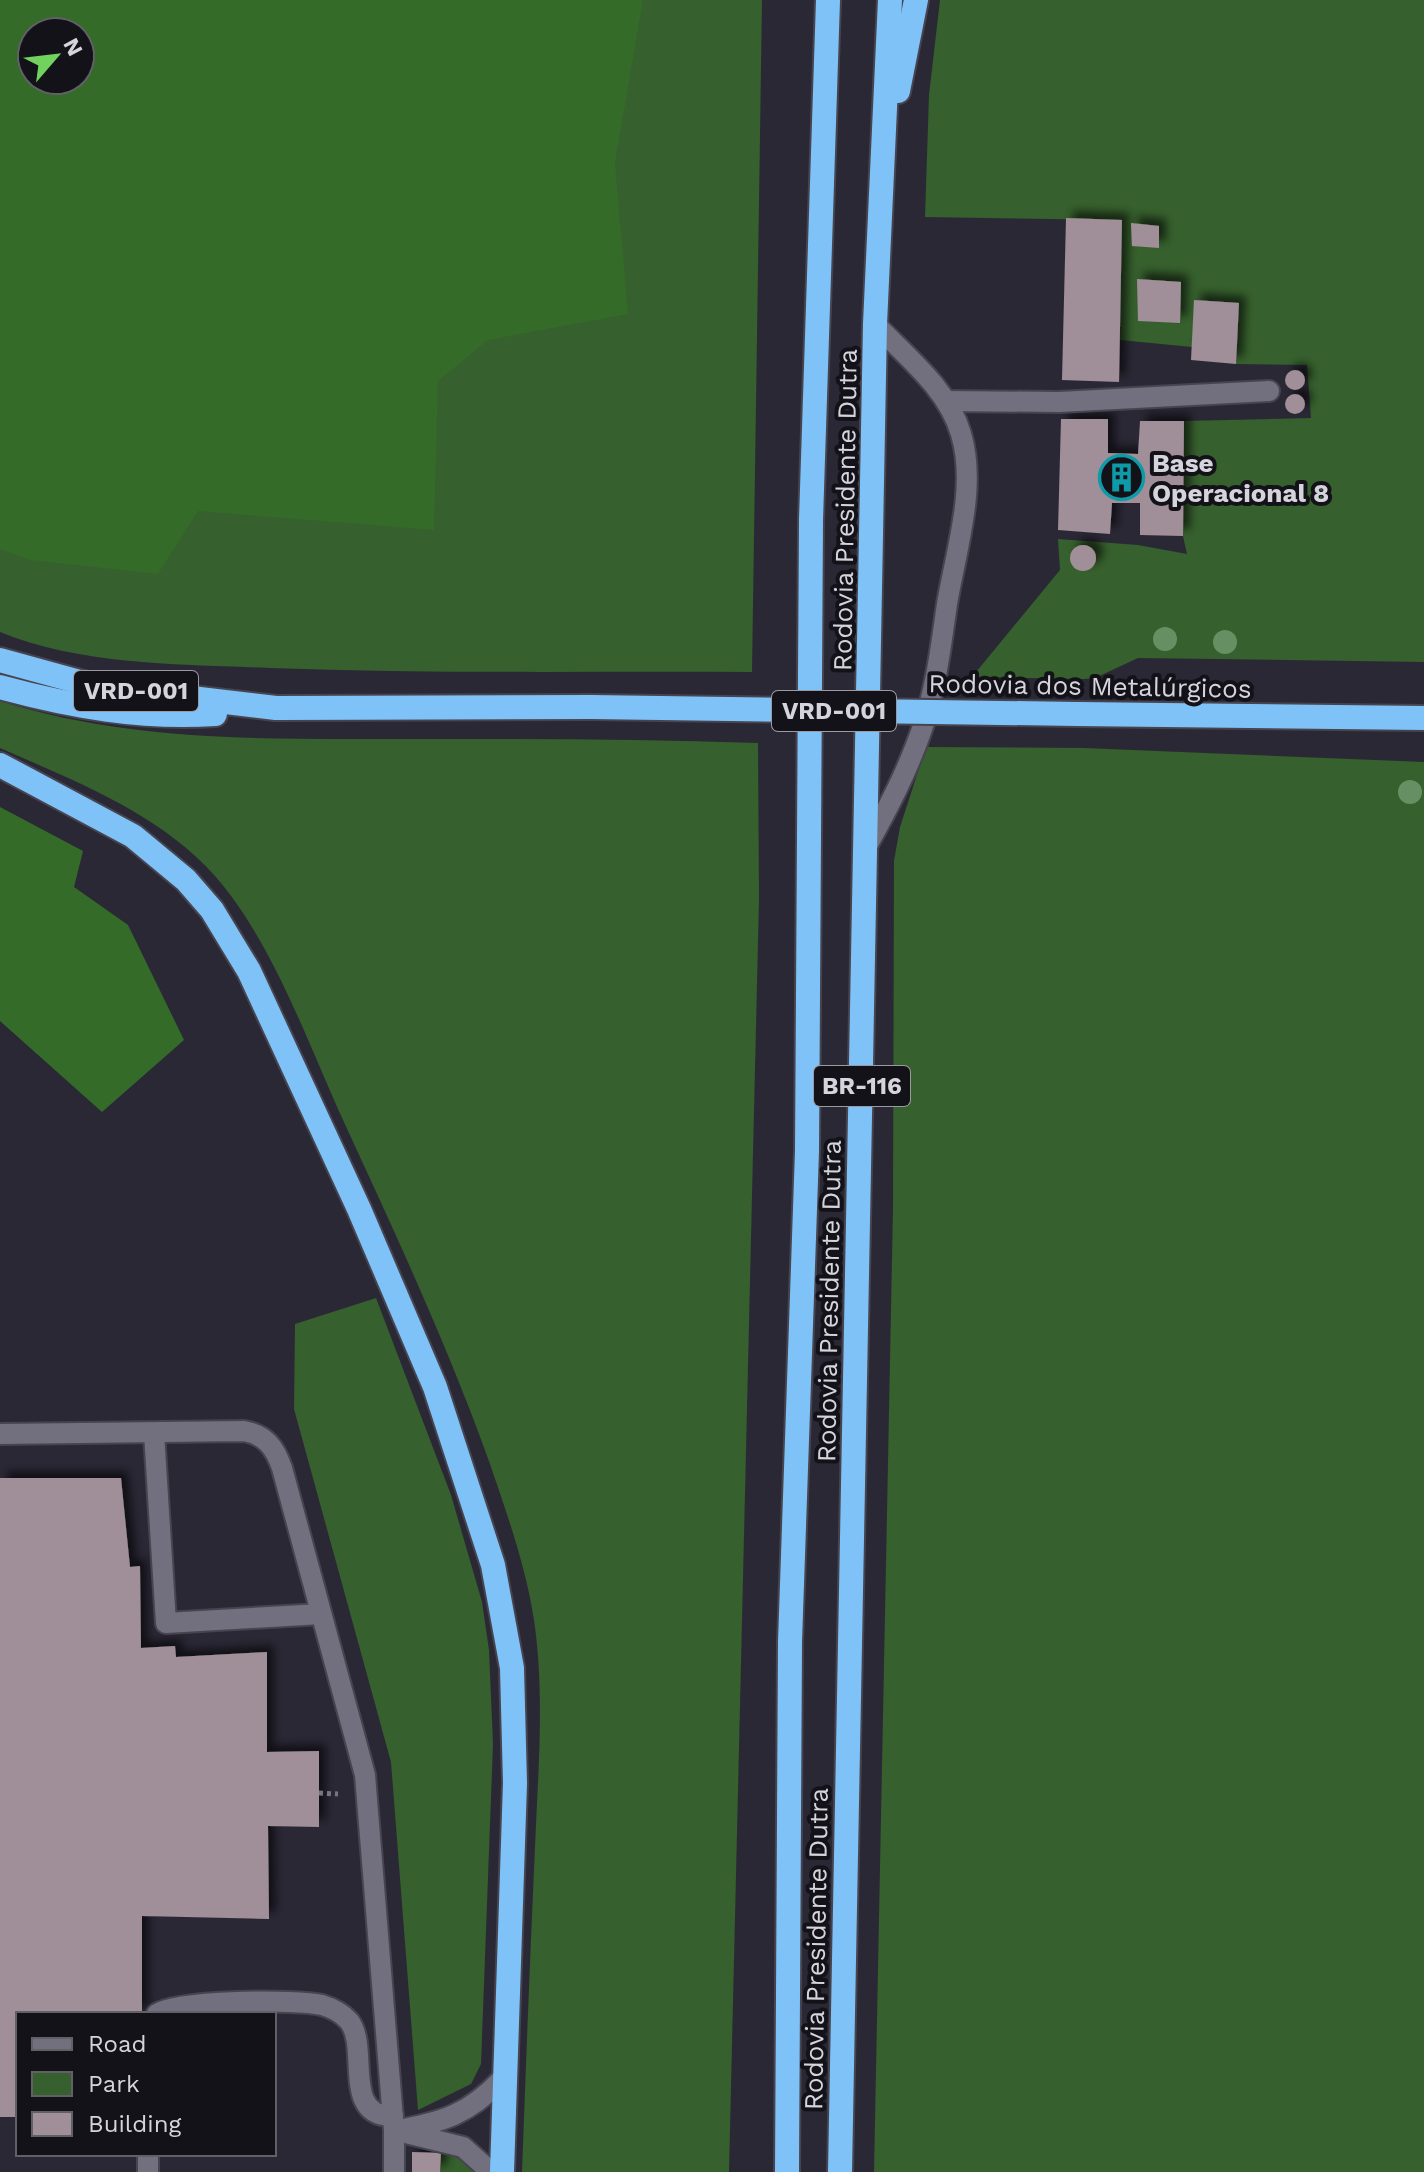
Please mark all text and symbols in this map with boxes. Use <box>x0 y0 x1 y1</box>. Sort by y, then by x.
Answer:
north arrow <box>16 16 96 96</box>
text: N <box>58 34 88 60</box>
street label: Rodovia Presidente Dutra <box>827 348 863 671</box>
place label: Base Operacional 8 <box>1152 448 1329 508</box>
building icon: Base Operacional 8 <box>1097 454 1145 502</box>
street label: Rodovia dos Metalúrgicos <box>928 668 1252 704</box>
road number: VRD-001 <box>74 671 198 711</box>
road number: VRD-001 <box>772 691 896 731</box>
road number: BR-116 <box>814 1066 910 1106</box>
street label: Rodovia Presidente Dutra <box>811 1139 847 1462</box>
street label: Rodovia Presidente Dutra <box>798 1787 834 2110</box>
legend <box>16 2012 276 2156</box>
text: Road <box>88 2030 147 2058</box>
text: Park <box>88 2070 140 2098</box>
text: Building <box>88 2110 181 2138</box>

